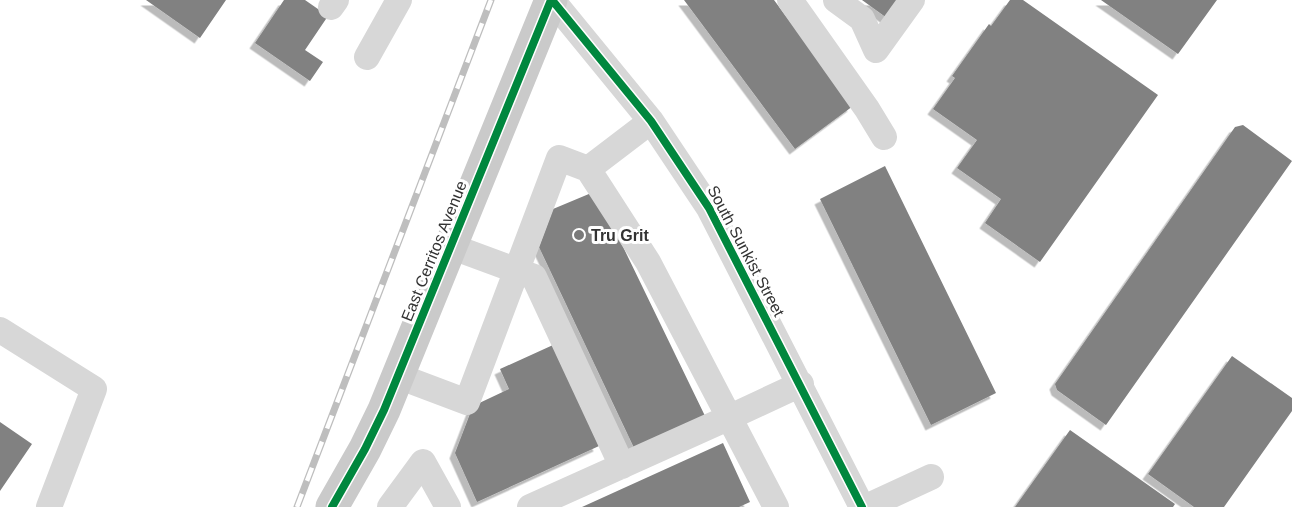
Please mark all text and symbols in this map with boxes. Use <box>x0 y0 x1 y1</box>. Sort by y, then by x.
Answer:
street label: East Cerritos Avenue <box>398 178 470 324</box>
street label: South Sunkist Street <box>704 183 788 320</box>
place label: Tru Grit <box>591 227 649 244</box>
marker: Tru Grit <box>572 228 586 242</box>

